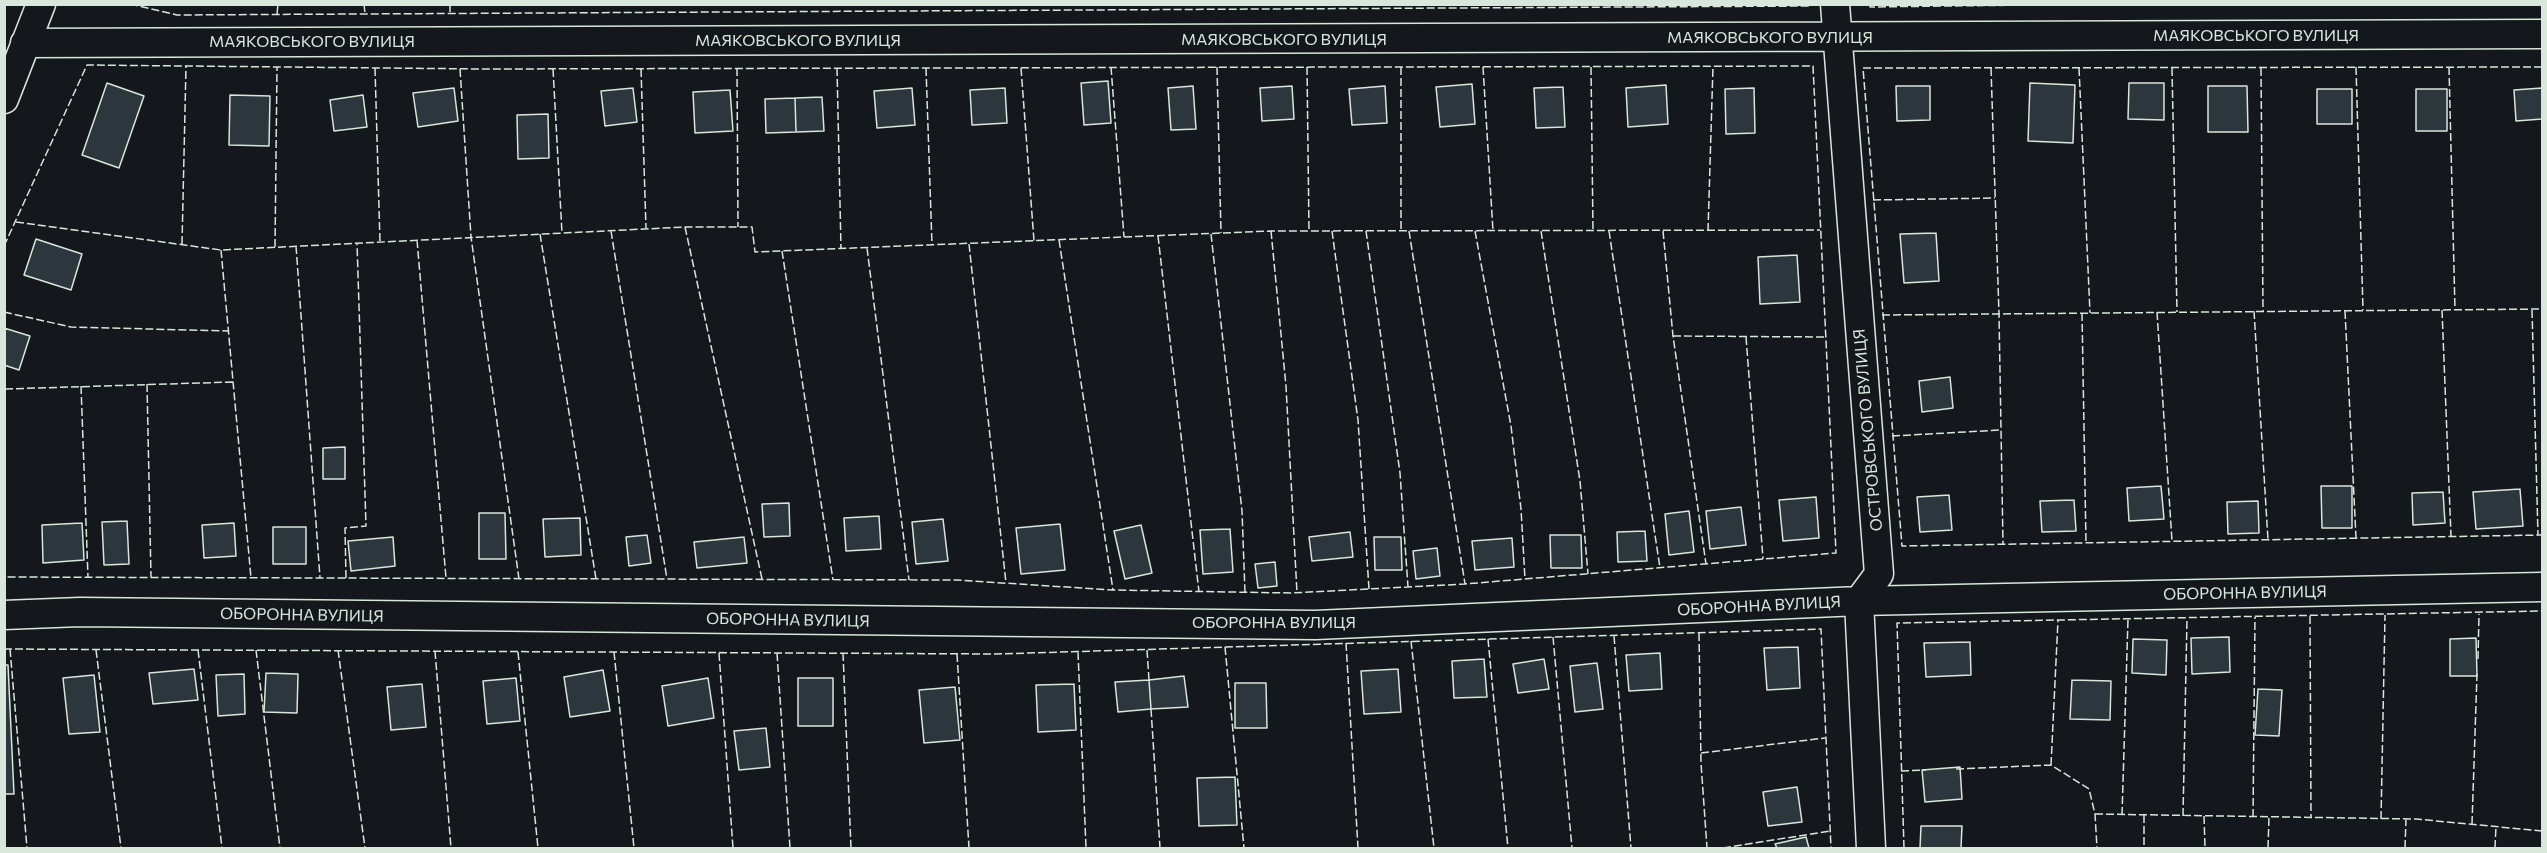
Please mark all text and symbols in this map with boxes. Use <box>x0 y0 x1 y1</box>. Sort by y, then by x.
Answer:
street label: МАЯКОВСЬКОГО ВУЛИЦЯ <box>2153 26 2359 46</box>
street label: МАЯКОВСЬКОГО ВУЛИЦЯ <box>1667 28 1873 48</box>
street label: МАЯКОВСЬКОГО ВУЛИЦЯ <box>1181 30 1387 50</box>
street label: МАЯКОВСЬКОГО ВУЛИЦЯ <box>695 31 901 51</box>
street label: МАЯКОВСЬКОГО ВУЛИЦЯ <box>209 32 415 52</box>
street label: ОСТРОВСЬКОГО ВУЛИЦЯ <box>1850 328 1886 532</box>
street label: ОБОРОННА ВУЛИЦЯ <box>2163 582 2327 604</box>
street label: ОБОРОННА ВУЛИЦЯ <box>1677 592 1841 620</box>
street label: ОБОРОННА ВУЛИЦЯ <box>220 604 384 626</box>
street label: ОБОРОННА ВУЛИЦЯ <box>706 609 870 631</box>
street label: ОБОРОННА ВУЛИЦЯ <box>1192 613 1356 633</box>

